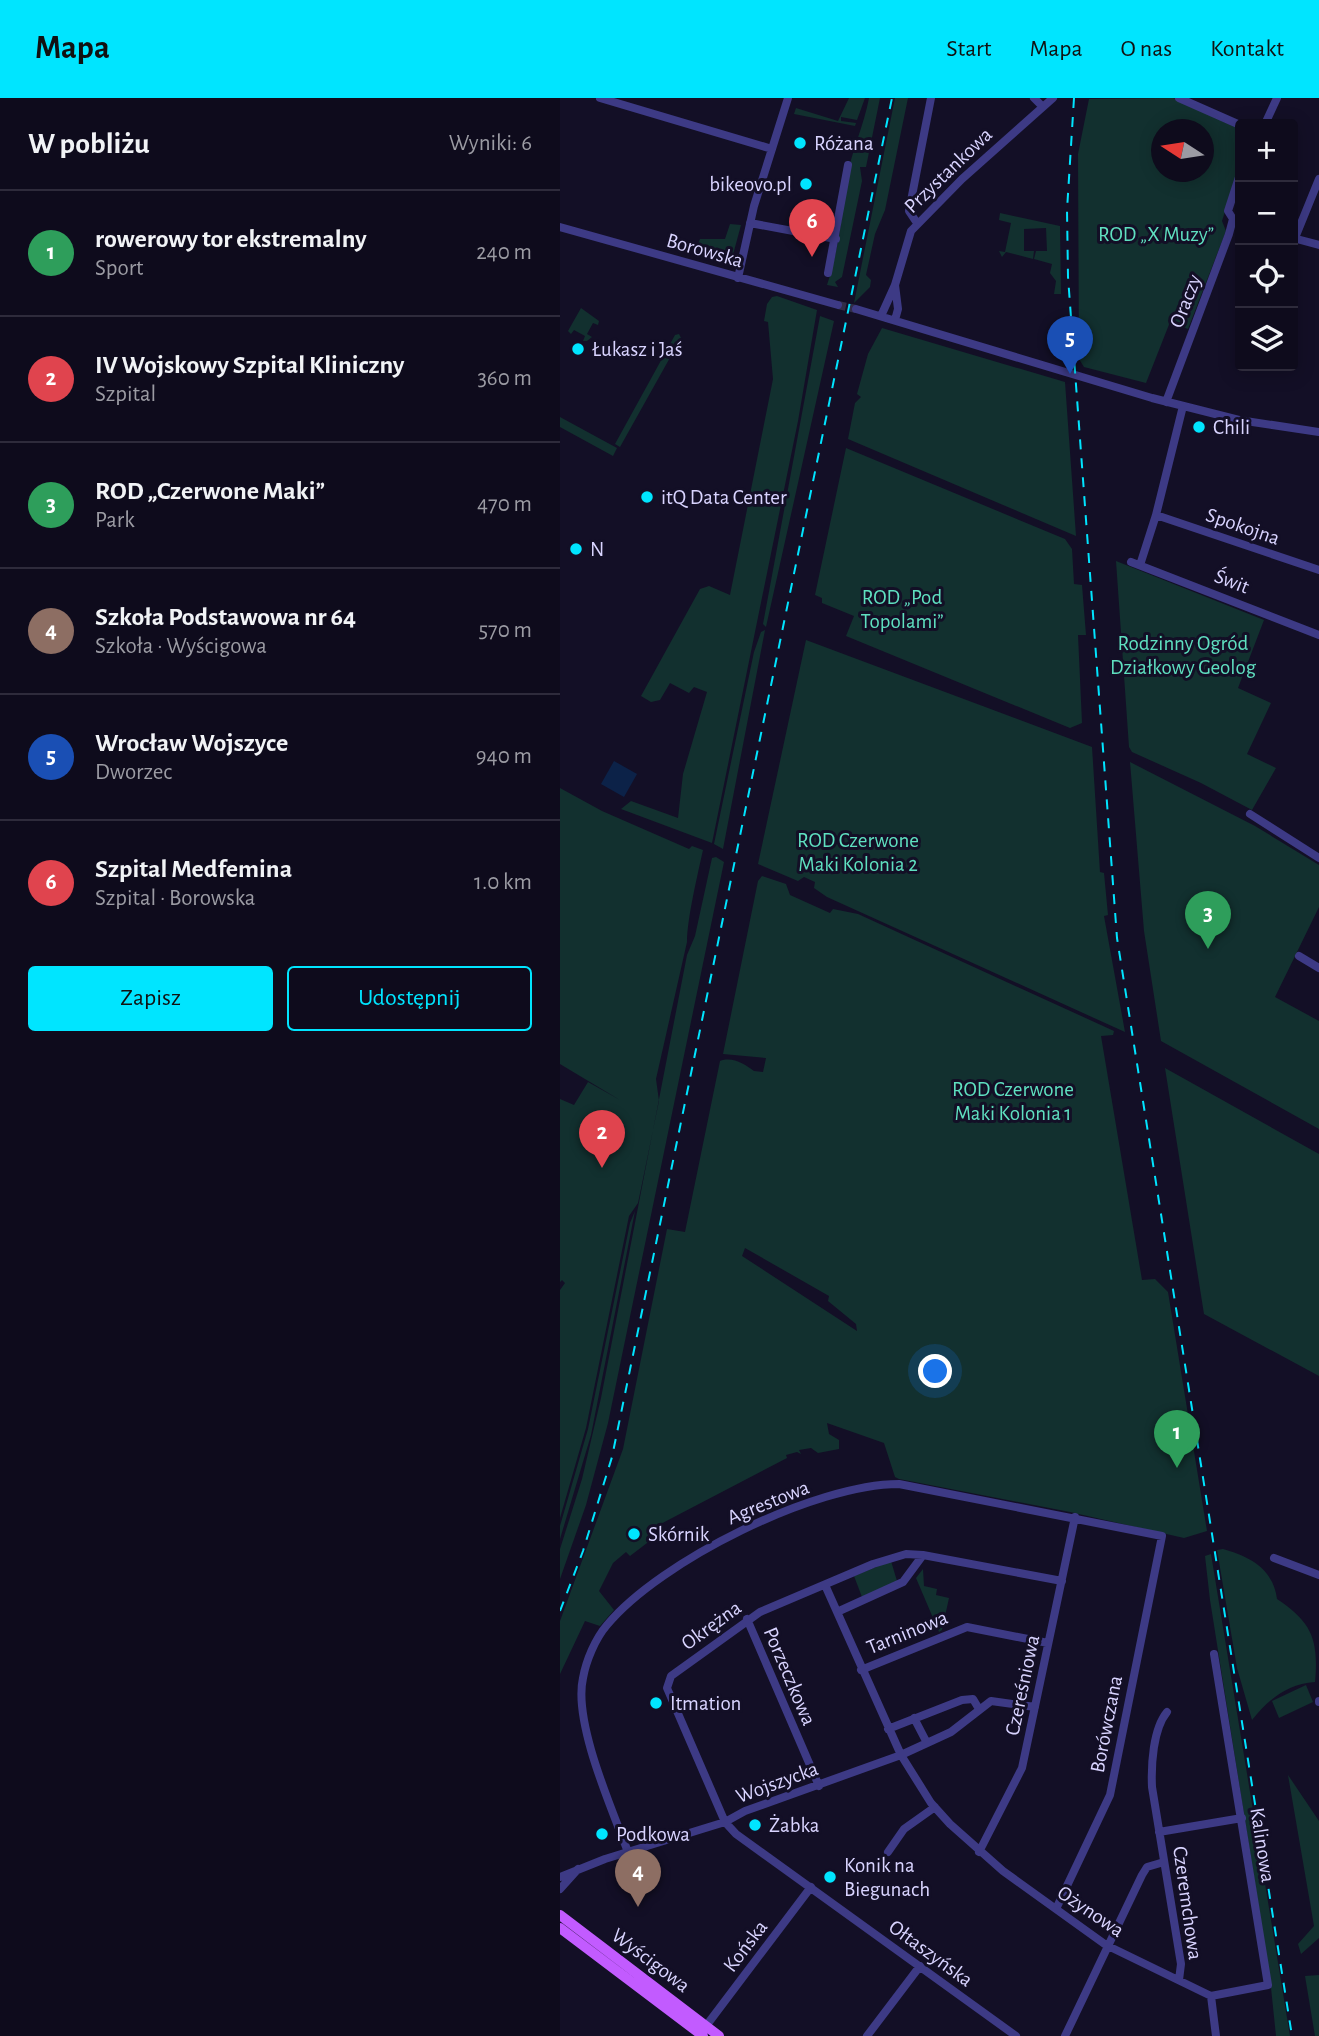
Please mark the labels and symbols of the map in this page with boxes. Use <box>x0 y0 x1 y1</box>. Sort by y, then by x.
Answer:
north arrow <box>1151 119 1214 182</box>
street label: Przystankowa <box>901 123 996 217</box>
place label: Różana <box>814 133 874 154</box>
marker: Różana <box>792 135 808 151</box>
place label: bikeovo.pl <box>709 174 792 195</box>
marker: bikeovo.pl <box>798 176 814 192</box>
pin: 6 <box>789 199 835 257</box>
park label: ROD „X Muzy” <box>1098 224 1214 245</box>
street label: Borowska <box>664 230 746 272</box>
street label: Oraczy <box>1166 272 1205 331</box>
pin: 5 <box>1047 316 1093 374</box>
place label: Łukasz i Jaś <box>592 339 683 360</box>
marker: Łukasz i Jaś <box>570 341 586 357</box>
place label: Chili <box>1213 417 1250 438</box>
marker: Chili <box>1191 419 1207 435</box>
place label: itQ Data Center <box>661 487 787 508</box>
marker: itQ Data Center <box>639 489 655 505</box>
street label: Spokojna <box>1203 504 1283 549</box>
place label: N <box>590 539 604 560</box>
marker: N <box>568 541 584 557</box>
street label: Świt <box>1212 563 1253 598</box>
park label: ROD „Pod Topolami” <box>861 587 944 632</box>
park label: Rodzinny Ogród Działkowy Geolog <box>1110 633 1257 678</box>
park label: ROD Czerwone Maki Kolonia 2 <box>797 830 919 875</box>
pin: 3 <box>1185 891 1231 949</box>
park label: ROD Czerwone Maki Kolonia 1 <box>952 1079 1074 1124</box>
pin: 2 <box>579 1110 625 1168</box>
your location <box>918 1354 952 1388</box>
pin: 1 <box>1154 1410 1200 1468</box>
street label: Agrestowa <box>724 1476 813 1528</box>
place label: Skórnik <box>648 1524 710 1545</box>
marker: Skórnik <box>626 1526 642 1542</box>
street label: Okrężna <box>677 1597 745 1654</box>
street label: Tarninowa <box>864 1607 951 1658</box>
street label: Porzeczkowa <box>759 1624 820 1729</box>
street label: Czereśniowa <box>1002 1633 1043 1737</box>
street label: Borówczana <box>1087 1673 1126 1774</box>
place label: Itmation <box>670 1693 741 1714</box>
marker: Itmation <box>648 1695 664 1711</box>
street label: Wojszycka <box>733 1758 821 1807</box>
street label: Kalinowa <box>1246 1806 1279 1884</box>
place label: Żabka <box>769 1814 820 1836</box>
marker: Żabka <box>747 1817 763 1833</box>
place label: Podkowa <box>616 1824 690 1845</box>
marker: Podkowa <box>594 1826 610 1842</box>
street label: Czeremchowa <box>1169 1845 1206 1961</box>
pin: 4 <box>615 1849 661 1907</box>
place label: Konik na Biegunach <box>844 1855 930 1900</box>
marker: Konik na Biegunach <box>822 1869 838 1885</box>
street label: Ożynowa <box>1054 1882 1128 1941</box>
street label: Końska <box>719 1916 772 1976</box>
street label: Ołtaszyńska <box>885 1916 977 1991</box>
street label: Wyścigowa <box>608 1924 694 1997</box>

